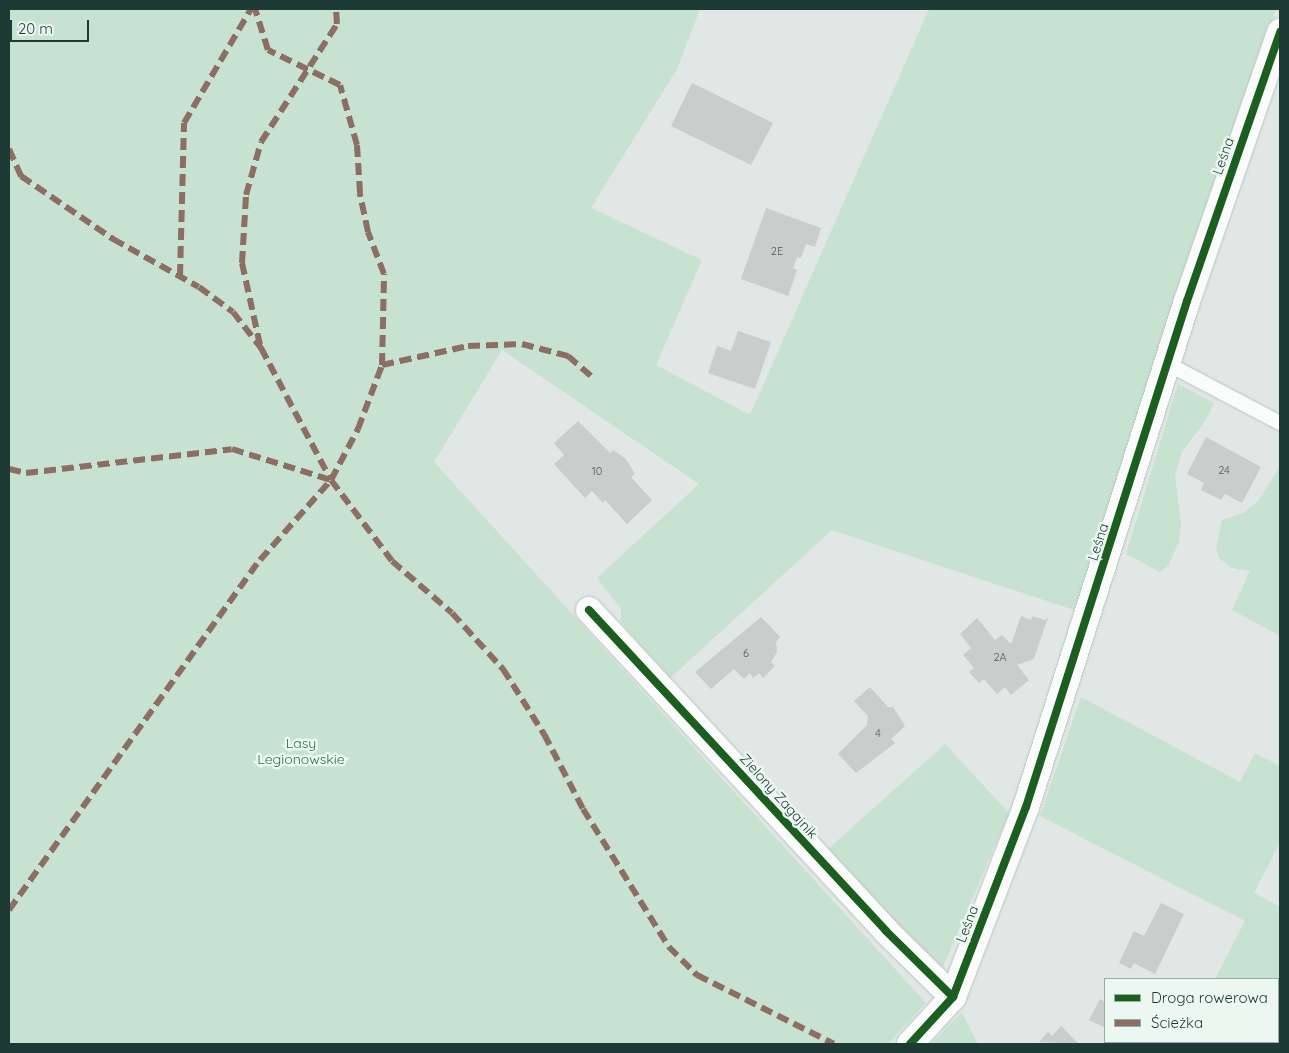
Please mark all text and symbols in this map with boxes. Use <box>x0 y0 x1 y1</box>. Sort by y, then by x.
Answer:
scale bar <box>12 10 91 42</box>
text: 20 m <box>18 19 53 38</box>
street label: Leśna <box>1209 135 1237 177</box>
house number: 2E <box>771 244 783 258</box>
house number: 24 <box>1218 463 1230 477</box>
house number: 10 <box>592 464 602 478</box>
street label: Leśna <box>1084 521 1112 563</box>
house number: 6 <box>743 646 749 660</box>
house number: 2A <box>993 650 1007 664</box>
house number: 4 <box>875 726 881 740</box>
park label: Lasy Legionowskie <box>257 735 345 768</box>
street label: Zielony Zagajnik <box>737 750 821 842</box>
street label: Leśna <box>952 903 982 945</box>
legend <box>1104 978 1279 1043</box>
text: Droga rowerowa <box>1151 988 1268 1007</box>
text: Ścieżka <box>1151 1013 1203 1032</box>

